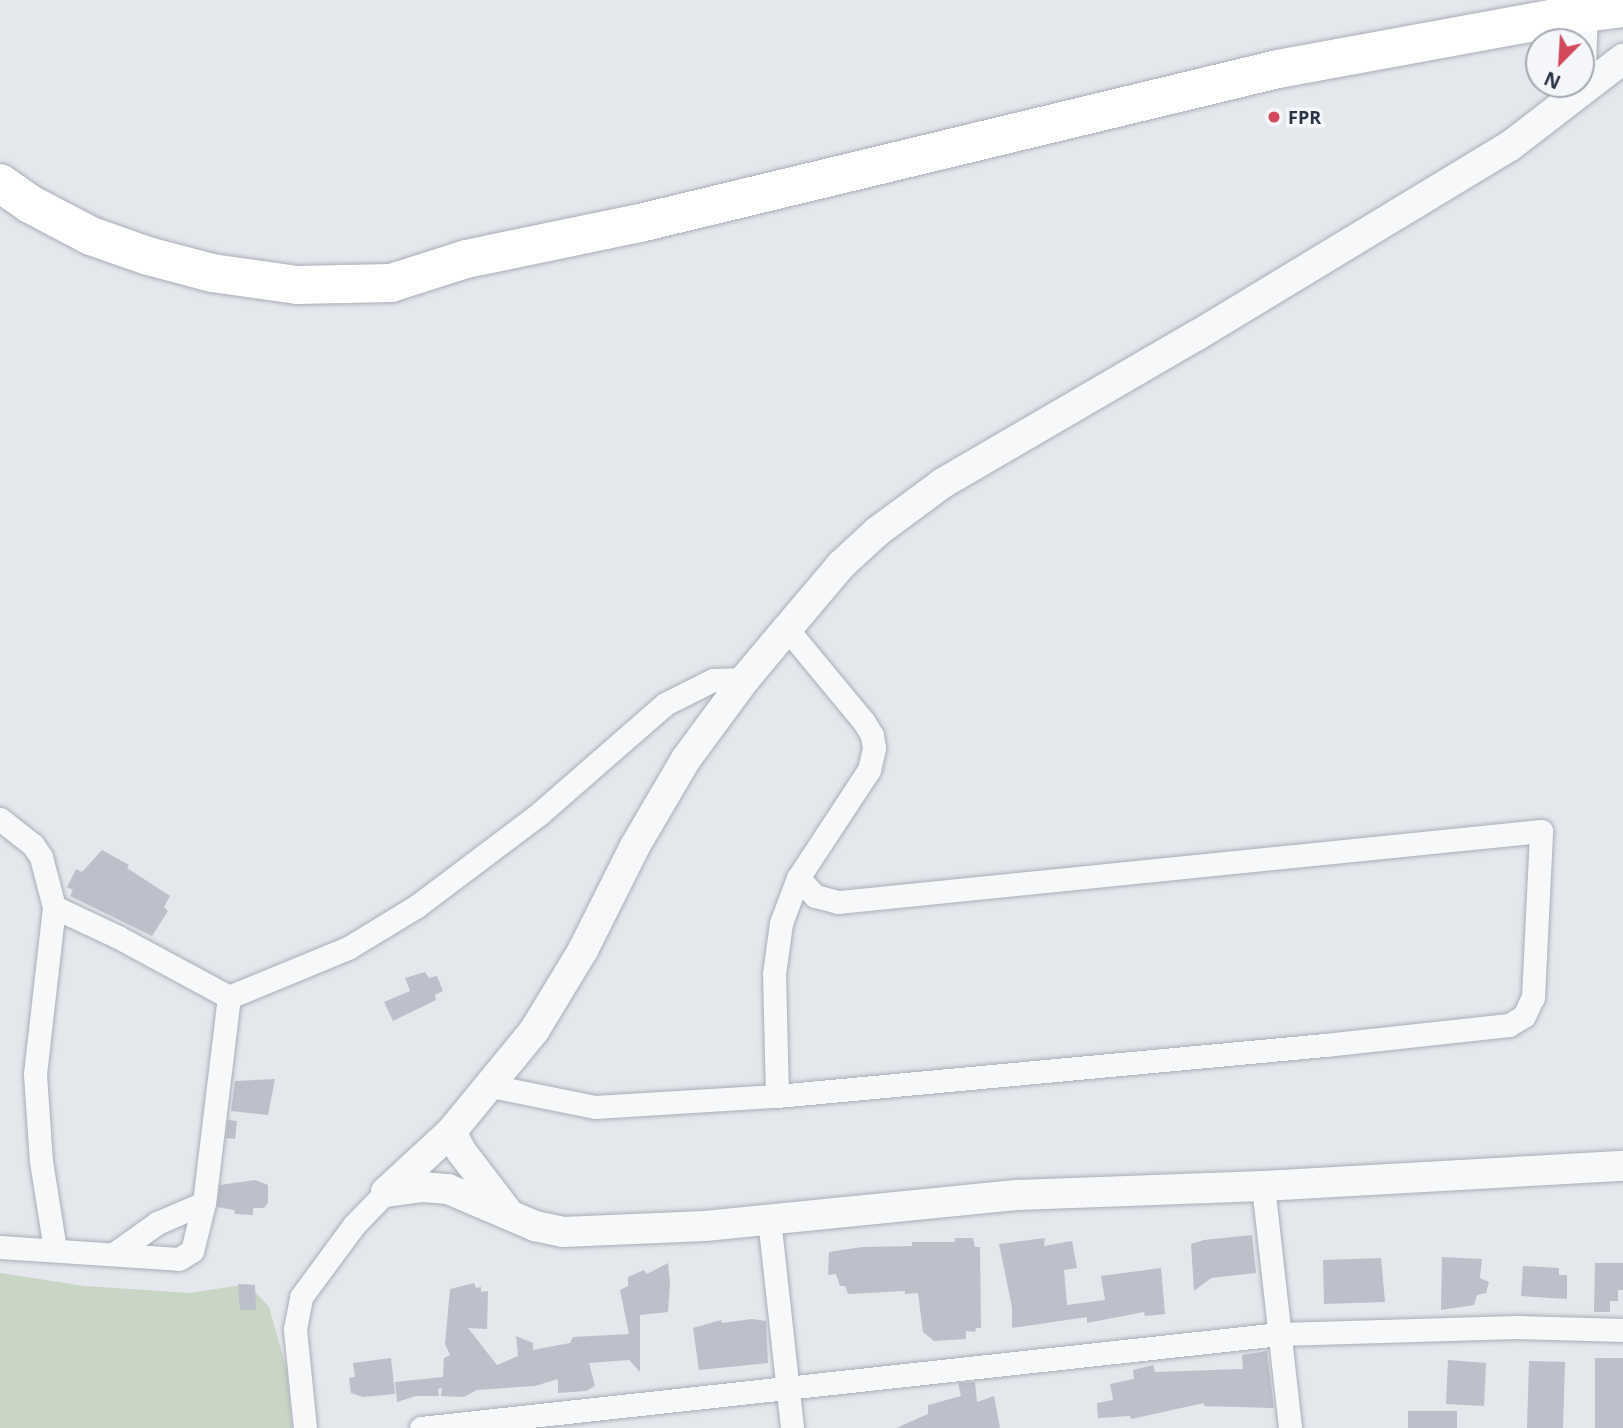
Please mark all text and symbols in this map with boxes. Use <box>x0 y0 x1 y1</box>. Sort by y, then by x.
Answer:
north arrow <box>1525 28 1595 98</box>
text: N <box>1540 65 1565 95</box>
place label: FPR <box>1288 106 1321 128</box>
marker: FPR <box>1266 109 1282 125</box>

